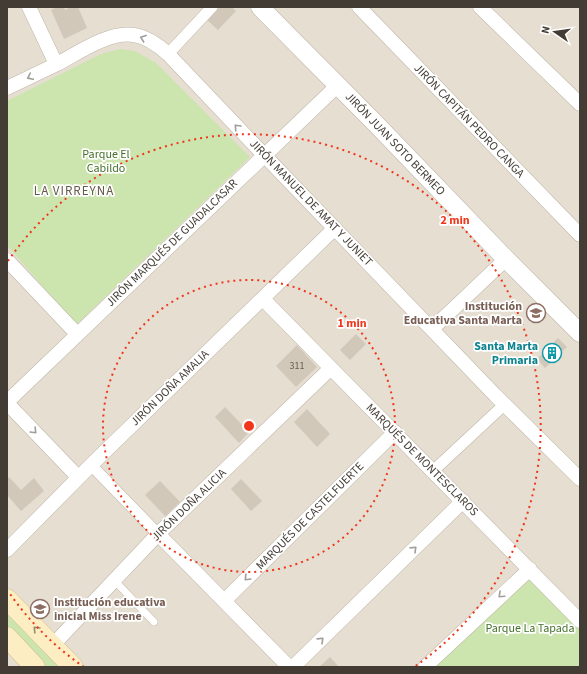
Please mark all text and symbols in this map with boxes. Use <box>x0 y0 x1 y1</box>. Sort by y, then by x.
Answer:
north arrow <box>535 12 575 52</box>
text: N <box>538 25 554 35</box>
one-way arrow <box>140 34 147 43</box>
street label: JIRÓN CAPITÁN PEDRO CANGA <box>410 60 528 182</box>
one-way arrow <box>27 72 34 80</box>
street label: JIRÓN JUAN SOTO BERMEO <box>341 89 449 199</box>
one-way arrow <box>234 124 242 132</box>
street label: JIRÓN MANUEL DE AMAT Y JUNIET <box>246 136 377 271</box>
park label: Parque El Cabildo <box>82 146 130 177</box>
street label: JIRÓN MARQUÉS DE GUADALCASAR <box>103 175 242 311</box>
district label: LA VIRREYNA <box>34 182 114 200</box>
text: 2 min <box>440 212 470 229</box>
place label: Institución Educativa Santa Marta <box>404 298 522 329</box>
school or university icon: Institución Educativa Santa Marta <box>525 302 547 324</box>
text: 1 min <box>337 315 367 332</box>
place label: Santa Marta Primaria <box>474 338 538 369</box>
building icon: Santa Marta Primaria <box>541 342 563 364</box>
street label: JIRÓN DOÑA AMALIA <box>127 346 213 430</box>
house number: 311 <box>290 359 304 373</box>
street label: MARQUÉS DE MONTESCLAROS <box>362 400 482 520</box>
centre of rings <box>242 419 256 433</box>
one-way arrow <box>29 426 37 434</box>
street label: MARQUÉS DE CASTELFUERTE <box>252 458 368 574</box>
street label: JIRÓN DOÑA ALICIA <box>148 465 230 545</box>
one-way arrow <box>409 546 417 554</box>
one-way arrow <box>244 573 252 581</box>
one-way arrow <box>498 590 506 598</box>
place label: Institución educativa inicial Miss Irene <box>54 594 166 625</box>
school or university icon: Institución educativa inicial Miss Irene <box>29 598 51 620</box>
park label: Parque La Tapada <box>485 620 575 637</box>
one-way arrow <box>33 626 41 634</box>
one-way arrow <box>316 637 324 645</box>

